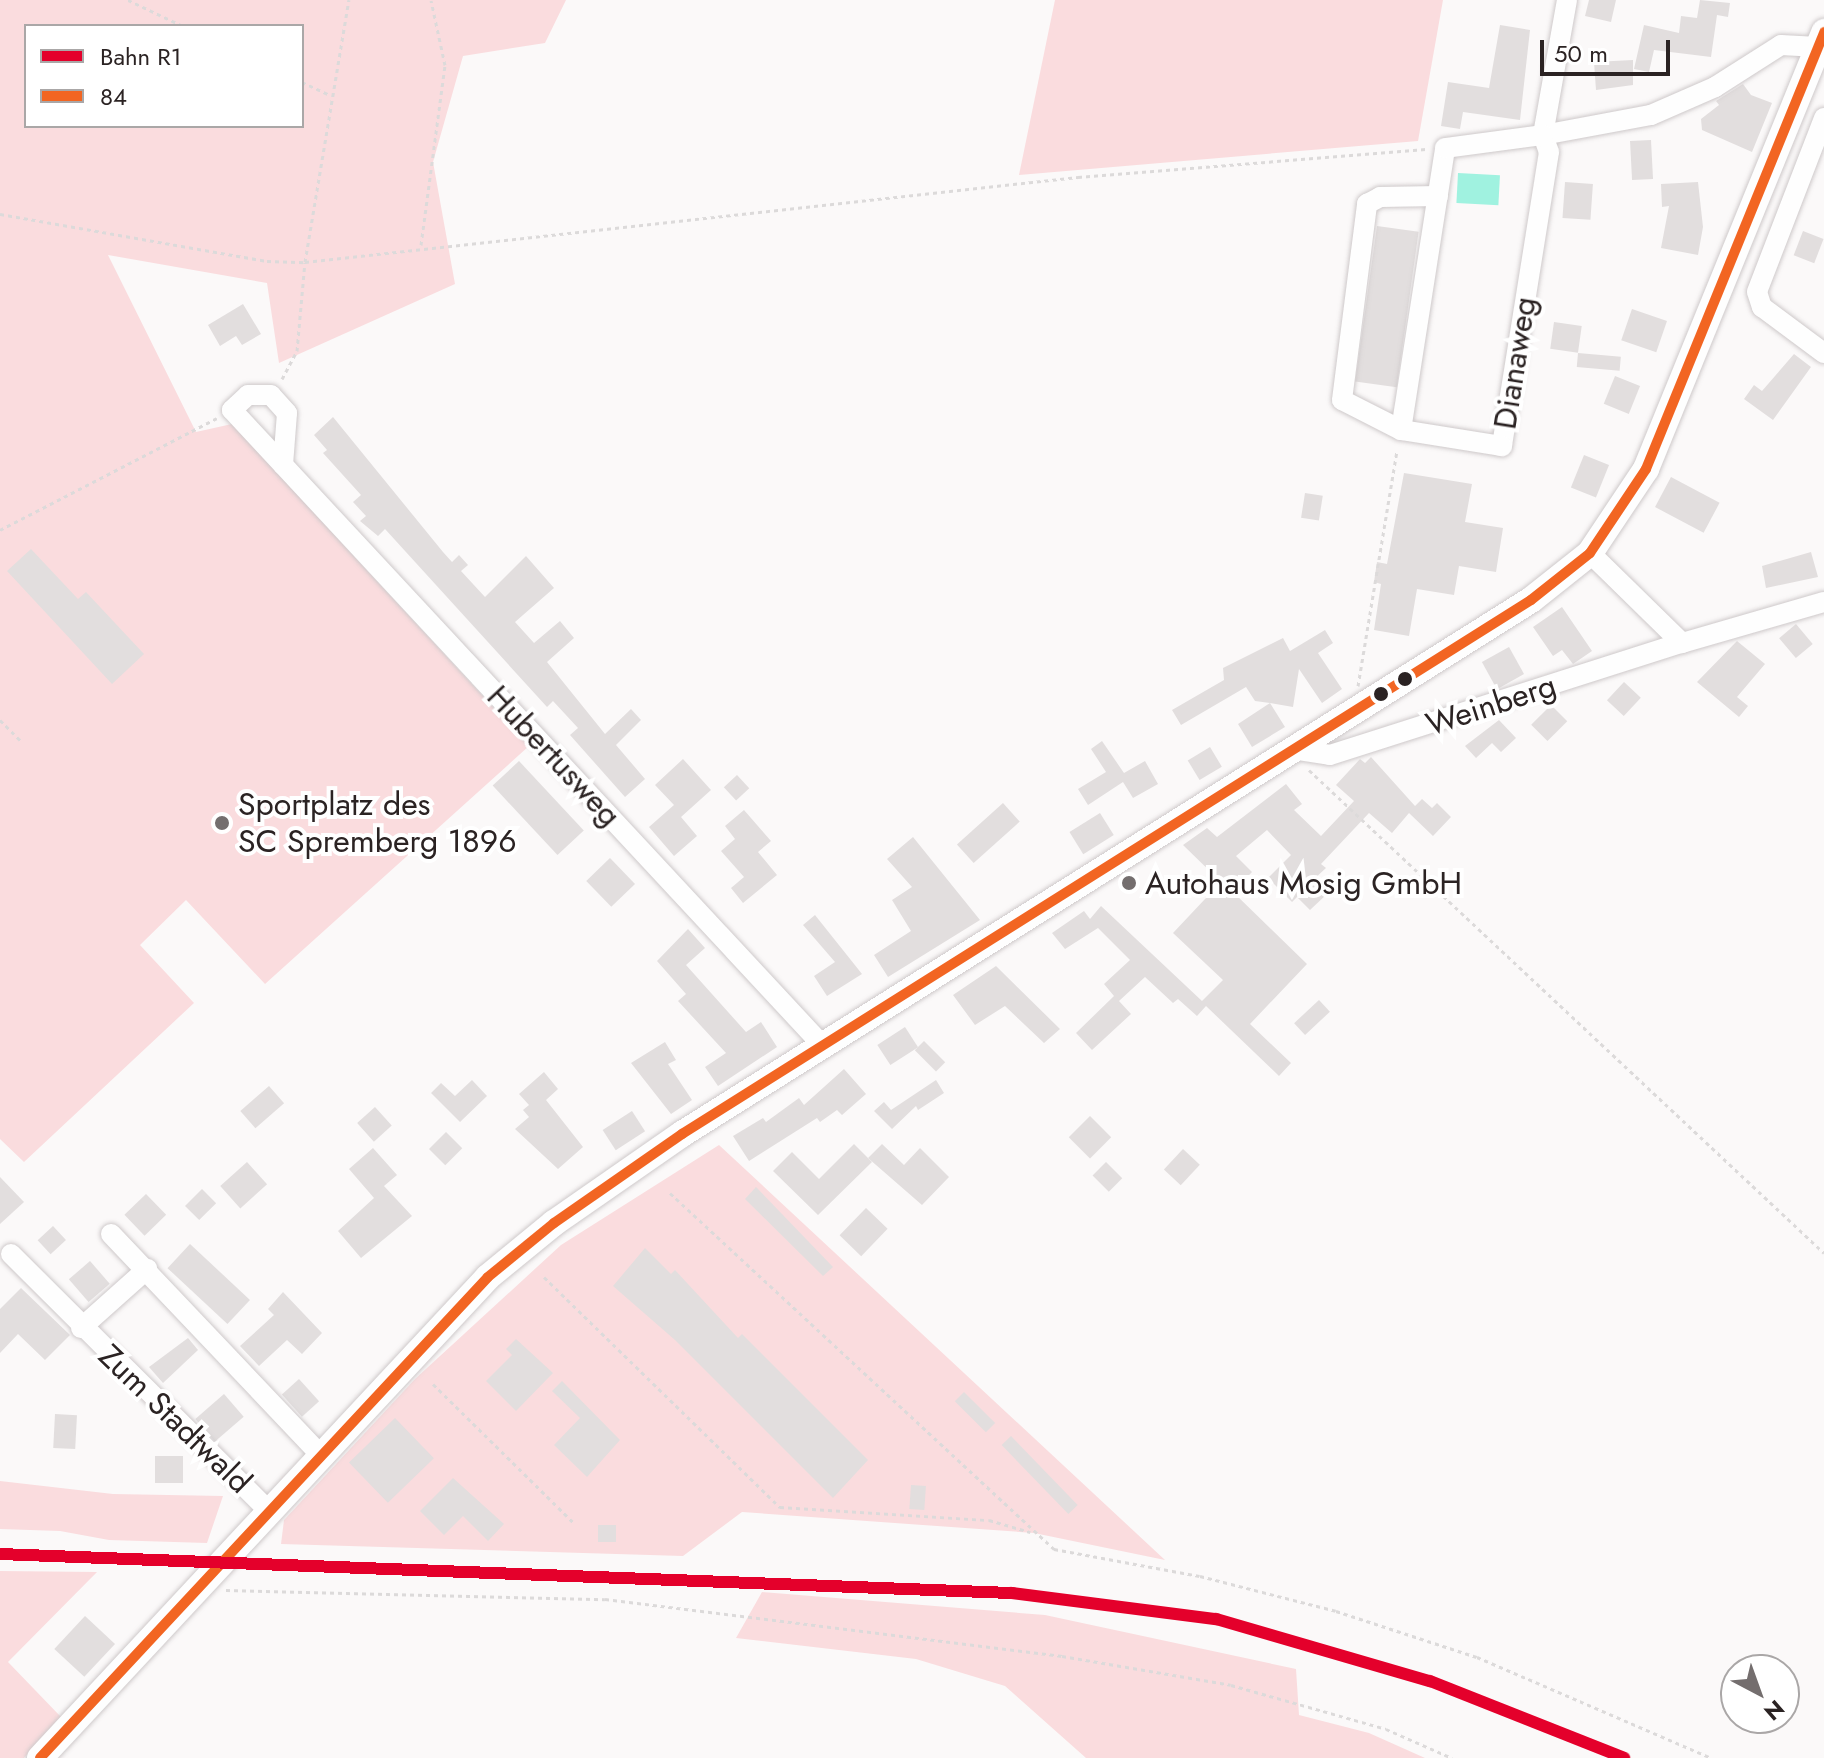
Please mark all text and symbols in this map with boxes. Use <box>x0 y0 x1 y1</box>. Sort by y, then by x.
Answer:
legend <box>24 24 304 128</box>
scale bar <box>1544 24 1674 74</box>
text: 50 m <box>1554 36 1608 71</box>
text: Bahn R1 <box>100 39 182 74</box>
text: 84 <box>100 79 127 114</box>
street label: Dianaweg <box>1486 294 1544 432</box>
street label: Weinberg <box>1421 666 1561 744</box>
unlabelled marker <box>1397 671 1413 687</box>
street label: Hubertusweg <box>479 678 629 834</box>
unlabelled marker <box>1373 686 1389 702</box>
place label: Sportplatz des SC Spremberg 1896 <box>238 786 517 861</box>
marker: Sportplatz des SC Spremberg 1896 <box>213 814 231 832</box>
place label: Autohaus Mosig GmbH <box>1145 864 1462 902</box>
marker: Autohaus Mosig GmbH <box>1120 874 1138 892</box>
street label: Zum Stadtwald <box>91 1337 259 1501</box>
north arrow <box>1720 1654 1800 1734</box>
text: N <box>1757 1693 1792 1728</box>

